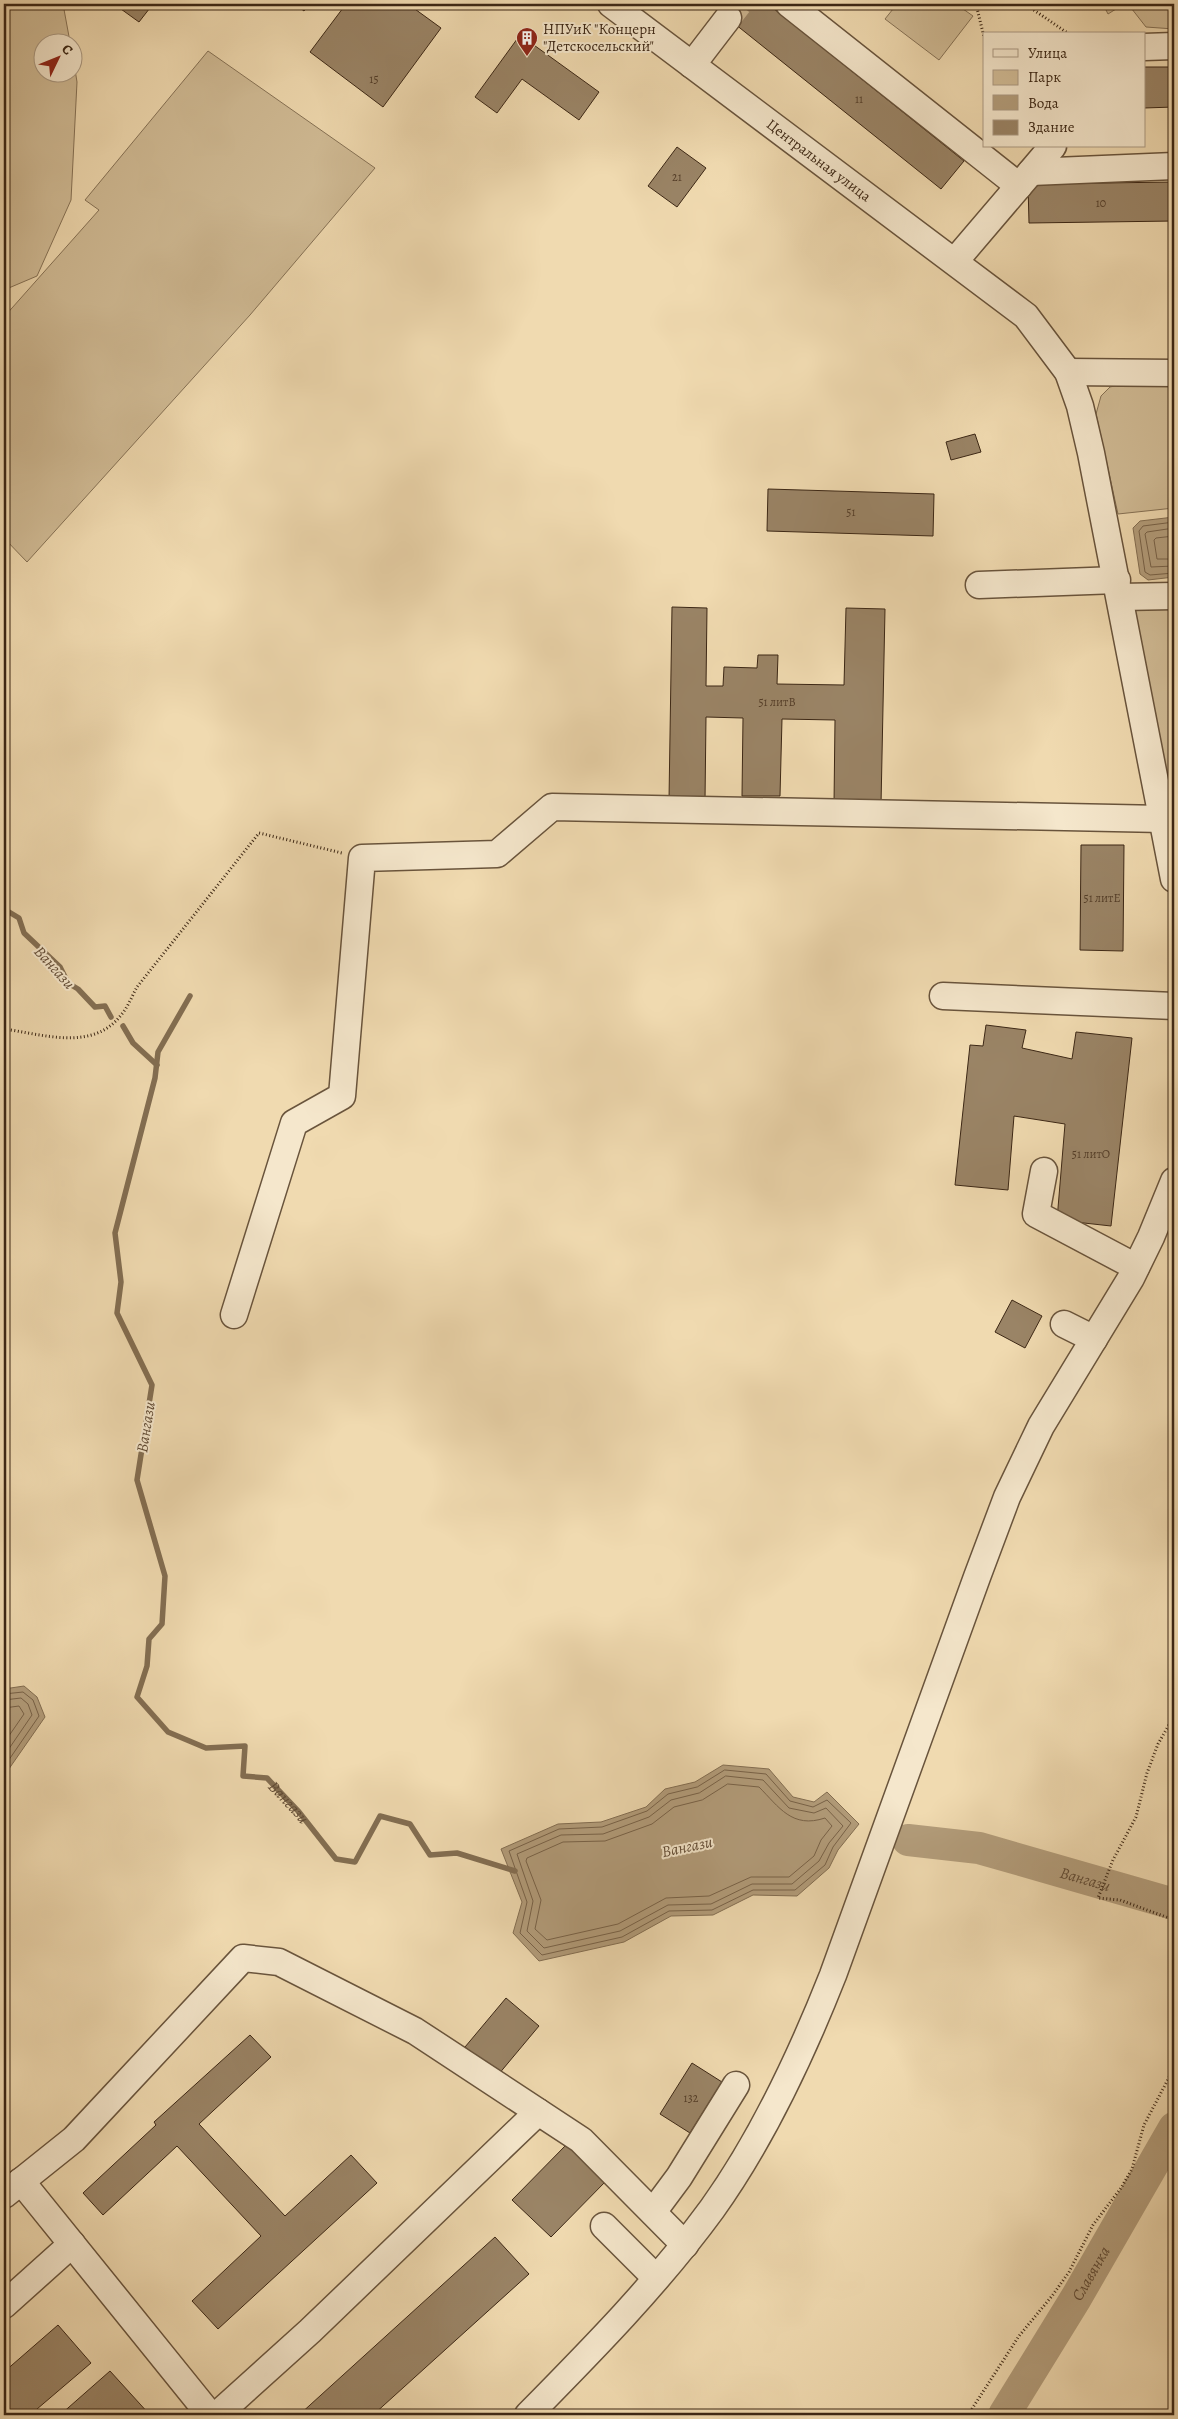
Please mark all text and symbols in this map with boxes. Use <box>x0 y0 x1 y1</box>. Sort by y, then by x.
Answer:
place label: НПУиК "Концерн "Детскосельский" <box>543 19 656 56</box>
building icon: НПУиК "Концерн "Детскосельский" <box>515 26 539 57</box>
north arrow <box>32 32 82 82</box>
legend <box>983 32 1146 148</box>
text: С <box>57 40 77 59</box>
text: Улица <box>1028 43 1067 63</box>
text: Парк <box>1028 67 1061 87</box>
house number: 15 <box>369 71 379 87</box>
house number: 11 <box>855 91 863 107</box>
text: Вода <box>1028 93 1059 113</box>
street label: Центральная улица <box>762 114 875 206</box>
text: Здание <box>1028 117 1075 137</box>
house number: 21 <box>672 169 682 185</box>
house number: 10 <box>1096 195 1106 211</box>
house number: 51 <box>846 504 856 520</box>
house number: 51 литВ <box>758 694 796 710</box>
house number: 51 литЕ <box>1083 890 1121 906</box>
water label: Вангази <box>29 941 80 994</box>
house number: 51 литО <box>1072 1146 1110 1162</box>
water label: Вангази <box>131 1400 161 1454</box>
water label: Вангази <box>263 1776 314 1829</box>
water label: Вангази <box>660 1831 715 1863</box>
water label: Вангази <box>1057 1862 1113 1897</box>
house number: 132 <box>684 2090 699 2106</box>
water label: Славянка <box>1067 2242 1116 2305</box>

